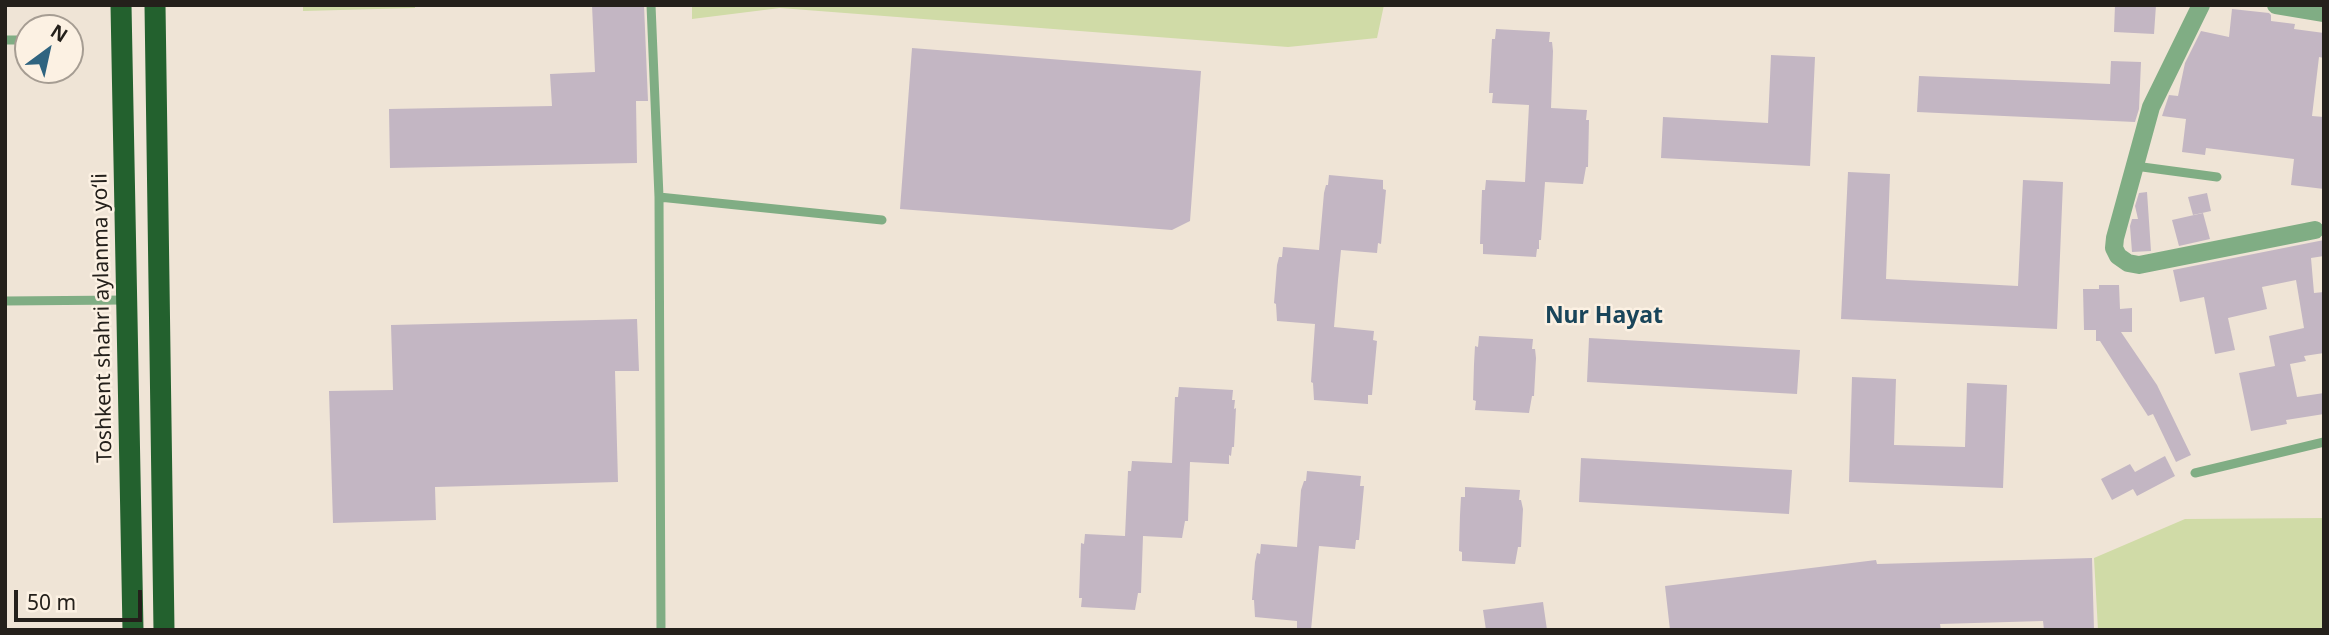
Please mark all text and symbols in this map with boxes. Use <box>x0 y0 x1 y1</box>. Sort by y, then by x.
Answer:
north arrow <box>14 14 84 84</box>
text: N <box>46 18 73 48</box>
street label: Toshkent shahri aylanma yoʻli <box>88 173 118 463</box>
district label: Nur Hayat <box>1545 302 1663 330</box>
scale bar <box>18 576 145 620</box>
text: 50 m <box>27 588 76 616</box>

